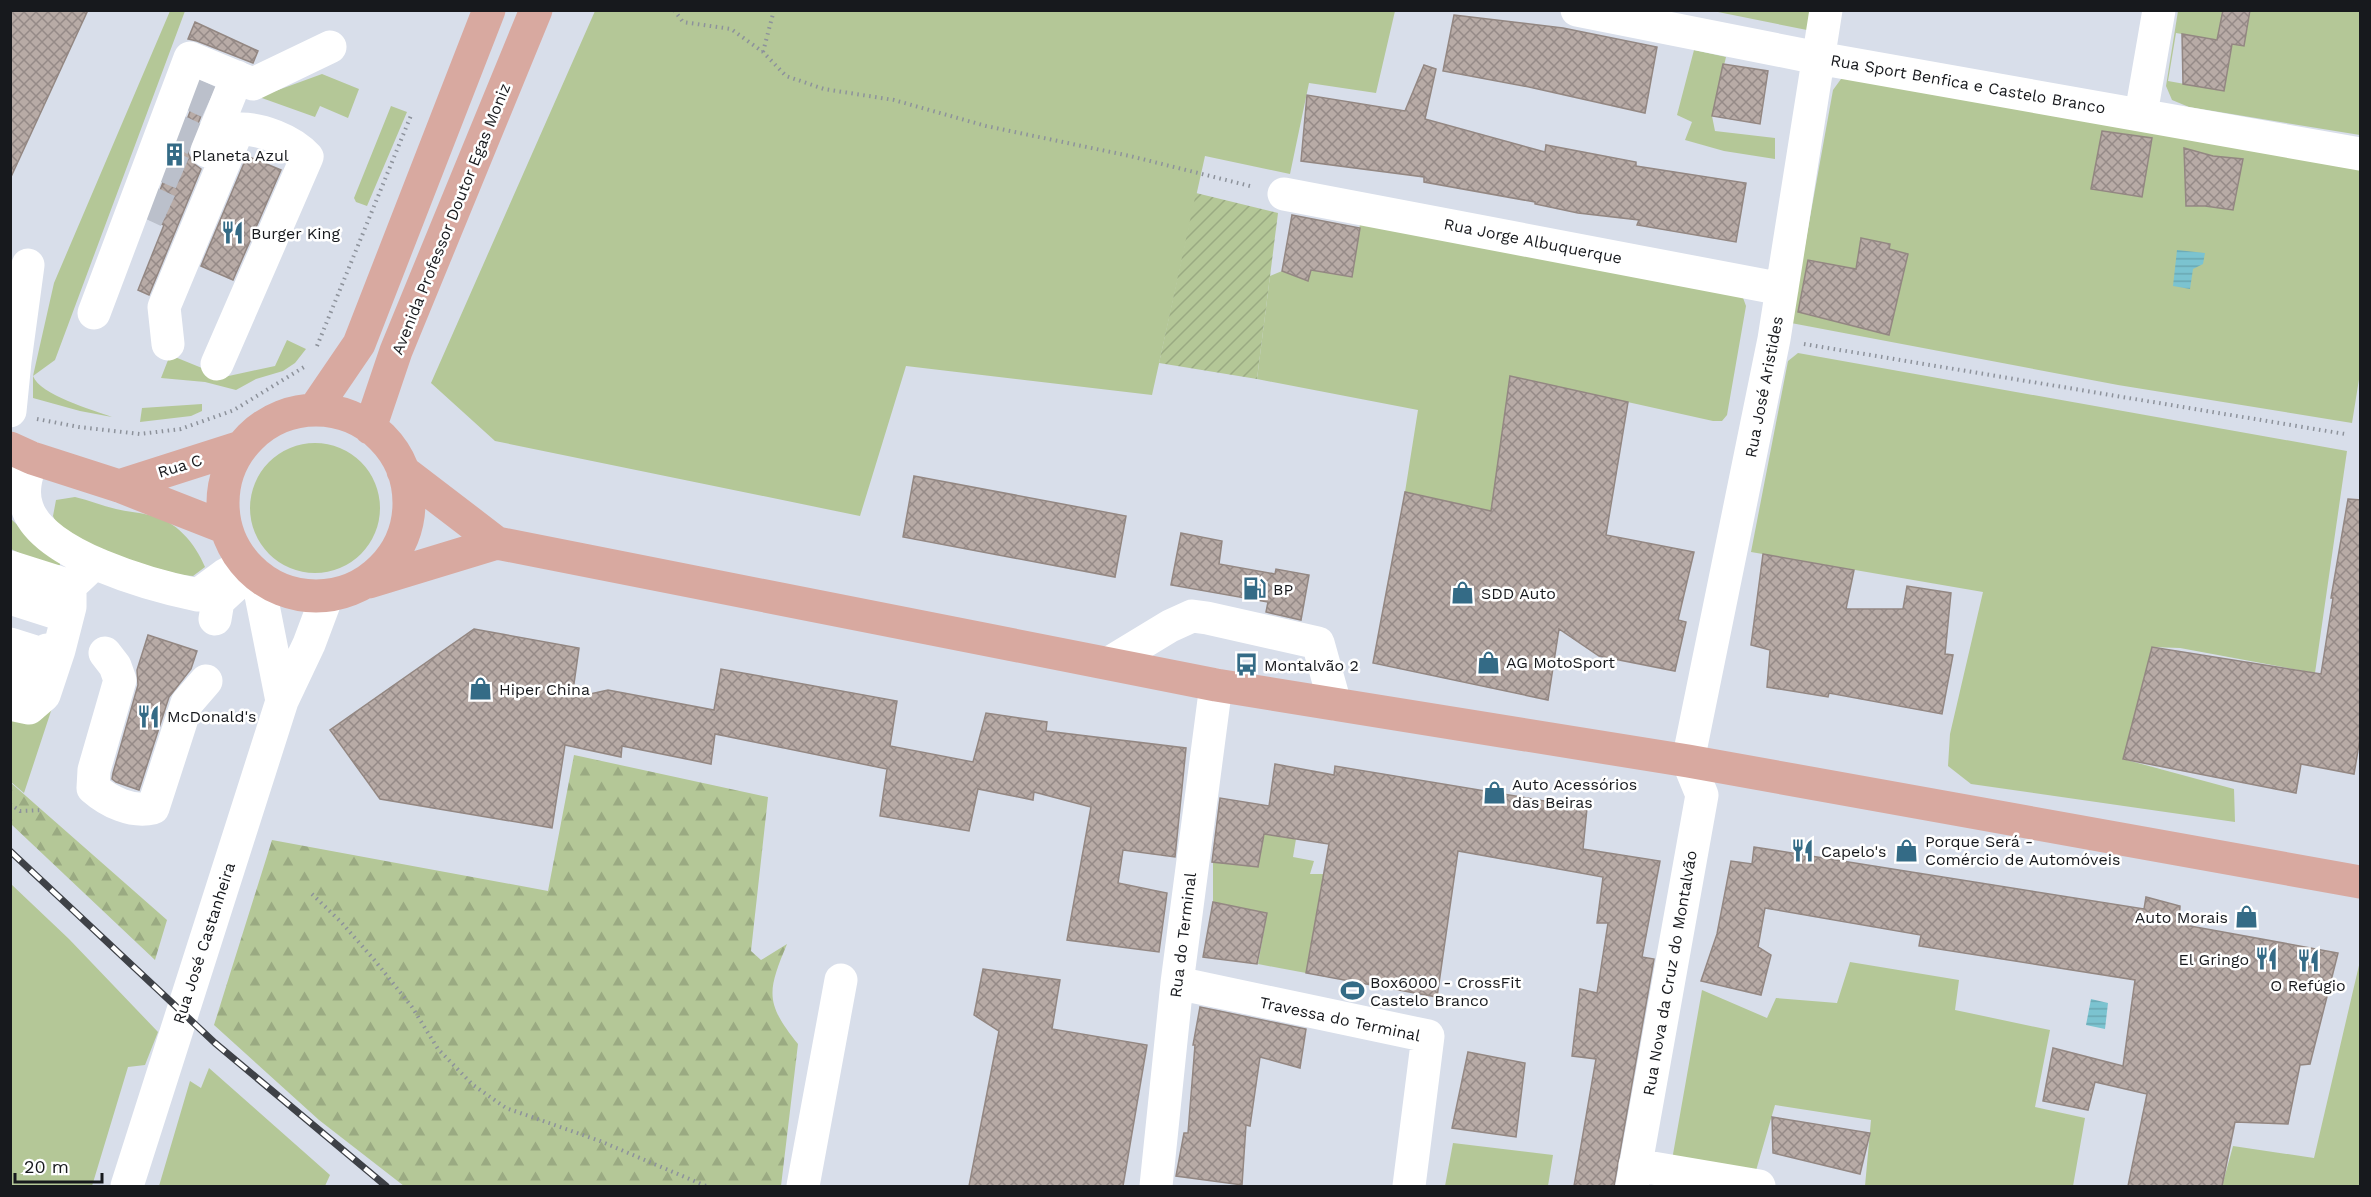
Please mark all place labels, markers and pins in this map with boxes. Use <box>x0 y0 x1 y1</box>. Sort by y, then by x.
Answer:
building icon: Planeta Azul <box>161 142 187 168</box>
place label: Planeta Azul <box>192 146 289 165</box>
restaurant icon: Burger King <box>220 220 246 246</box>
place label: Burger King <box>251 224 340 243</box>
fuel station icon: BP <box>1242 576 1268 602</box>
place label: BP <box>1273 580 1293 599</box>
shop icon: SDD Auto <box>1450 580 1476 606</box>
place label: SDD Auto <box>1481 584 1556 603</box>
shop icon: AG MotoSport <box>1475 649 1501 675</box>
bus stop icon: Montalvão 2 <box>1233 652 1259 678</box>
place label: AG MotoSport <box>1506 653 1615 672</box>
place label: Montalvão 2 <box>1264 656 1359 675</box>
shop icon: Hiper China <box>468 676 494 702</box>
place label: Hiper China <box>499 680 590 699</box>
restaurant icon: McDonald's <box>136 703 162 729</box>
place label: McDonald's <box>167 707 257 726</box>
place label: Auto Acessórios das Beiras <box>1512 775 1637 812</box>
shop icon: Auto Acessórios das Beiras <box>1481 780 1507 806</box>
place label: Porque Será - Comércio de Automóveis <box>1925 832 2120 869</box>
shop icon: Porque Será - Comércio de Automóveis <box>1894 837 1920 863</box>
restaurant icon: Capelo's <box>1790 838 1816 864</box>
place label: Capelo's <box>1821 842 1886 861</box>
shop icon: Auto Morais <box>2233 904 2259 930</box>
place label: Auto Morais <box>2135 908 2228 927</box>
restaurant icon: El Gringo <box>2254 946 2280 972</box>
restaurant icon: O Refúgio <box>2295 947 2321 973</box>
place label: El Gringo <box>2179 950 2249 969</box>
place label: Box6000 - CrossFit Castelo Branco <box>1370 973 1522 1010</box>
place label: O Refúgio <box>2270 976 2346 995</box>
sports icon: Box6000 - CrossFit Castelo Branco <box>1339 978 1365 1004</box>

